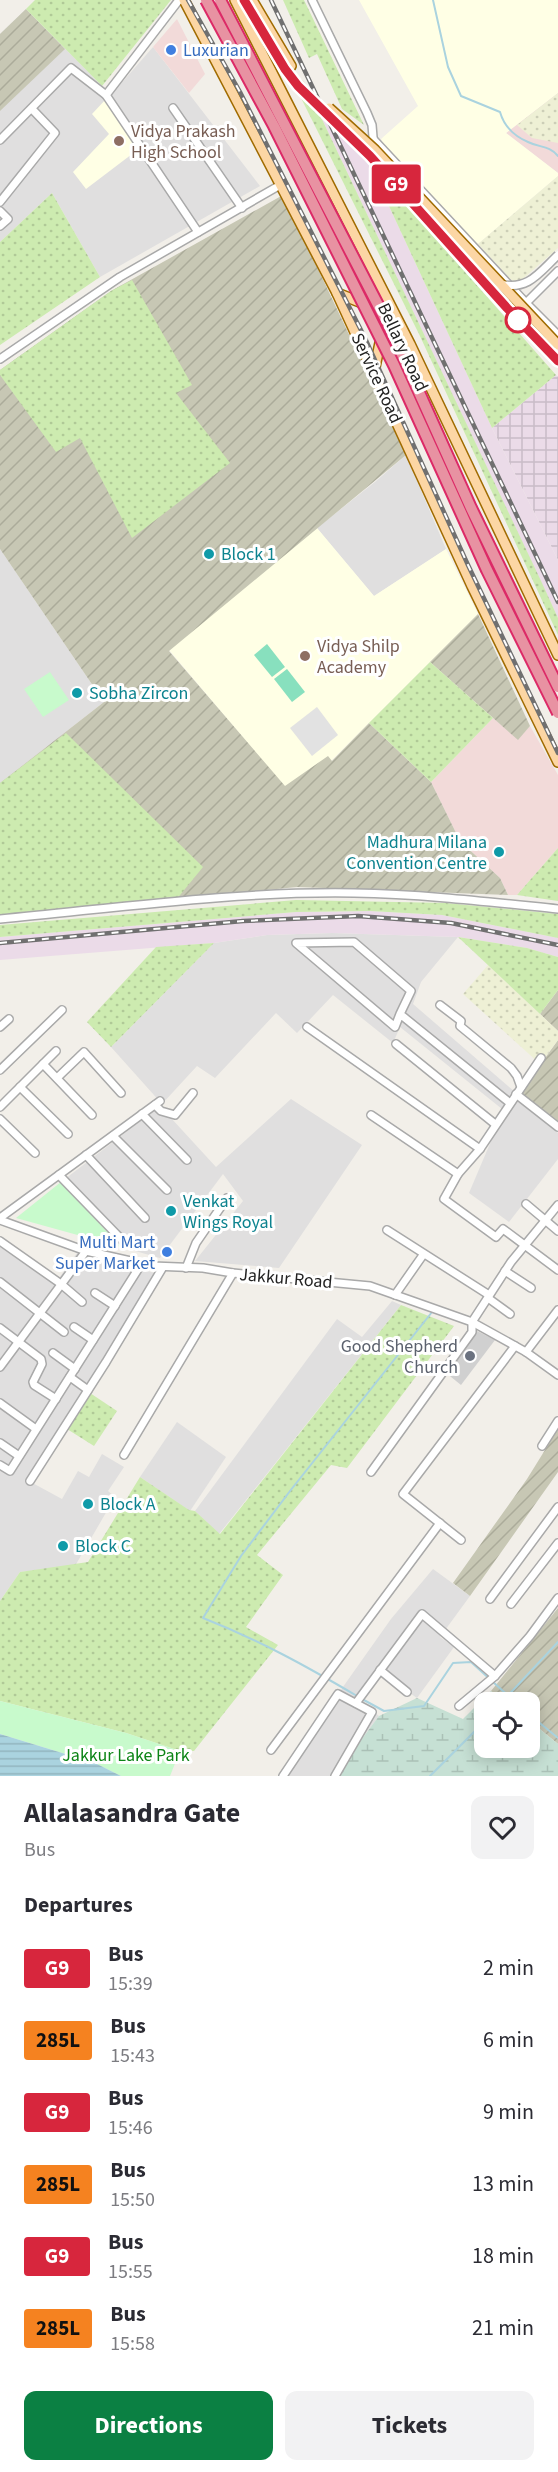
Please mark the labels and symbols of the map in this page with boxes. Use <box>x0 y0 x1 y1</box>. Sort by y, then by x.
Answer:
place label: Luxurian <box>183 38 249 63</box>
marker: Luxurian <box>164 43 178 57</box>
place label: Vidya Prakash High School <box>131 119 236 165</box>
marker: Vidya Prakash High School <box>112 134 126 148</box>
line badge: G9 <box>369 164 423 204</box>
street label: Bellary Road <box>371 299 434 396</box>
unlabelled marker <box>505 307 531 333</box>
street label: Service Road <box>345 329 408 427</box>
place label: Block 1 <box>221 542 276 567</box>
marker: Block 1 <box>202 547 216 561</box>
place label: Vidya Shilp Academy <box>317 634 400 680</box>
marker: Vidya Shilp Academy <box>298 649 312 663</box>
place label: Sobha Zircon <box>89 681 188 706</box>
marker: Sobha Zircon <box>70 686 84 700</box>
place label: Madhura Milana Convention Centre <box>346 830 487 876</box>
marker: Madhura Milana Convention Centre <box>492 845 506 859</box>
place label: Venkat Wings Royal <box>183 1189 273 1235</box>
marker: Venkat Wings Royal <box>164 1204 178 1218</box>
place label: Multi Mart Super Market <box>55 1230 155 1276</box>
marker: Multi Mart Super Market <box>160 1245 174 1259</box>
street label: Jakkur Road <box>238 1262 334 1295</box>
place label: Good Shepherd Church <box>341 1334 458 1380</box>
marker: Good Shepherd Church <box>463 1349 477 1363</box>
place label: Block A <box>100 1492 156 1517</box>
marker: Block A <box>81 1497 95 1511</box>
place label: Block C <box>75 1534 131 1559</box>
marker: Block C <box>56 1539 70 1553</box>
park label: Jakkur Lake Park <box>62 1743 190 1768</box>

